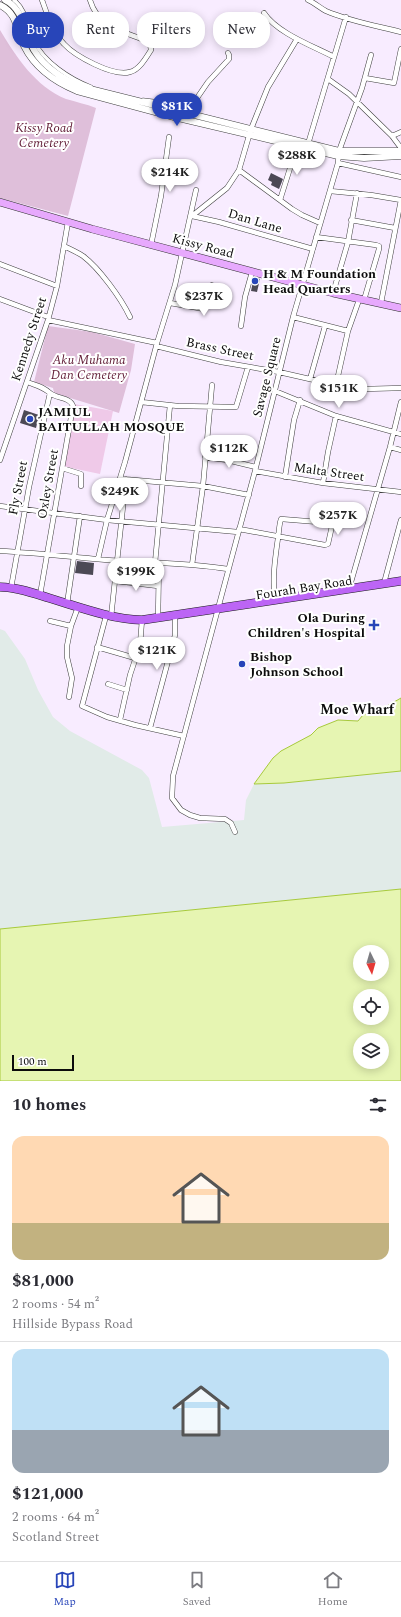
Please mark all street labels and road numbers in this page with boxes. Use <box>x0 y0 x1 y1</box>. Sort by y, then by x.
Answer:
street label: Dan Lane <box>225 203 285 239</box>
street label: Kissy Road <box>170 228 236 264</box>
street label: Kennedy Street <box>6 294 52 384</box>
street label: Brass Street <box>184 332 256 366</box>
street label: Savage Square <box>247 335 287 419</box>
street label: Oxley Street <box>32 447 64 521</box>
street label: Malta Street <box>293 457 366 487</box>
street label: Fly Street <box>3 459 33 517</box>
street label: Fourah Bay Road <box>254 570 354 606</box>

